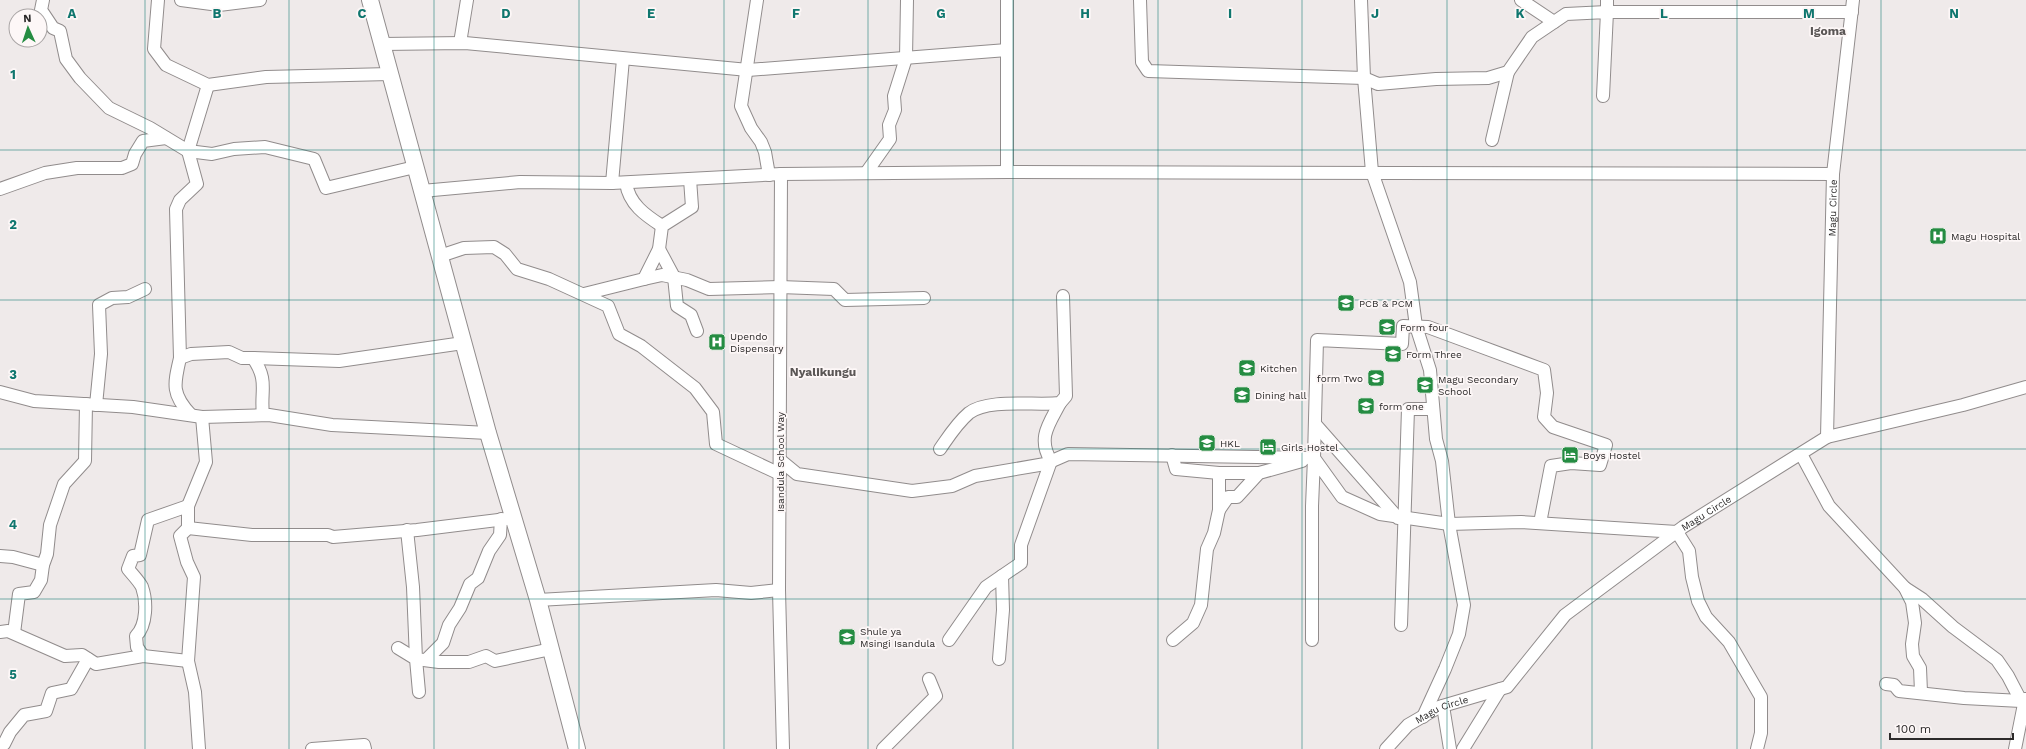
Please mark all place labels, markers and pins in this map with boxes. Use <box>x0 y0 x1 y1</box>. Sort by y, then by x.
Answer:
hospital icon: Magu Hospital <box>1928 226 1948 246</box>
place label: Magu Hospital <box>1951 231 2020 242</box>
school or university icon: PCB & PCM <box>1336 293 1356 313</box>
place label: PCB & PCM <box>1359 298 1413 309</box>
school or university icon: Form four <box>1377 317 1397 337</box>
place label: Form four <box>1400 322 1448 333</box>
place label: Upendo Dispensary <box>730 331 784 354</box>
hospital icon: Upendo Dispensary <box>707 332 727 352</box>
school or university icon: Form Three <box>1383 344 1403 364</box>
place label: Form Three <box>1406 349 1462 360</box>
school or university icon: Kitchen <box>1237 358 1257 378</box>
place label: Kitchen <box>1260 363 1297 374</box>
school or university icon: form Two <box>1366 368 1386 388</box>
place label: form Two <box>1317 373 1363 384</box>
place label: Magu Secondary School <box>1438 374 1519 397</box>
school or university icon: Magu Secondary School <box>1415 375 1435 395</box>
school or university icon: Dining hall <box>1232 385 1252 405</box>
place label: Dining hall <box>1255 390 1307 401</box>
school or university icon: form one <box>1356 396 1376 416</box>
place label: form one <box>1379 401 1424 412</box>
school or university icon: HKL <box>1197 433 1217 453</box>
hotel icon: Girls Hostel <box>1258 437 1278 457</box>
place label: HKL <box>1220 438 1240 449</box>
place label: Girls Hostel <box>1281 442 1338 453</box>
hotel icon: Boys Hostel <box>1560 445 1580 465</box>
place label: Boys Hostel <box>1583 450 1641 461</box>
place label: Shule ya Msingi Isandula <box>860 626 935 649</box>
school or university icon: Shule ya Msingi Isandula <box>837 627 857 647</box>

